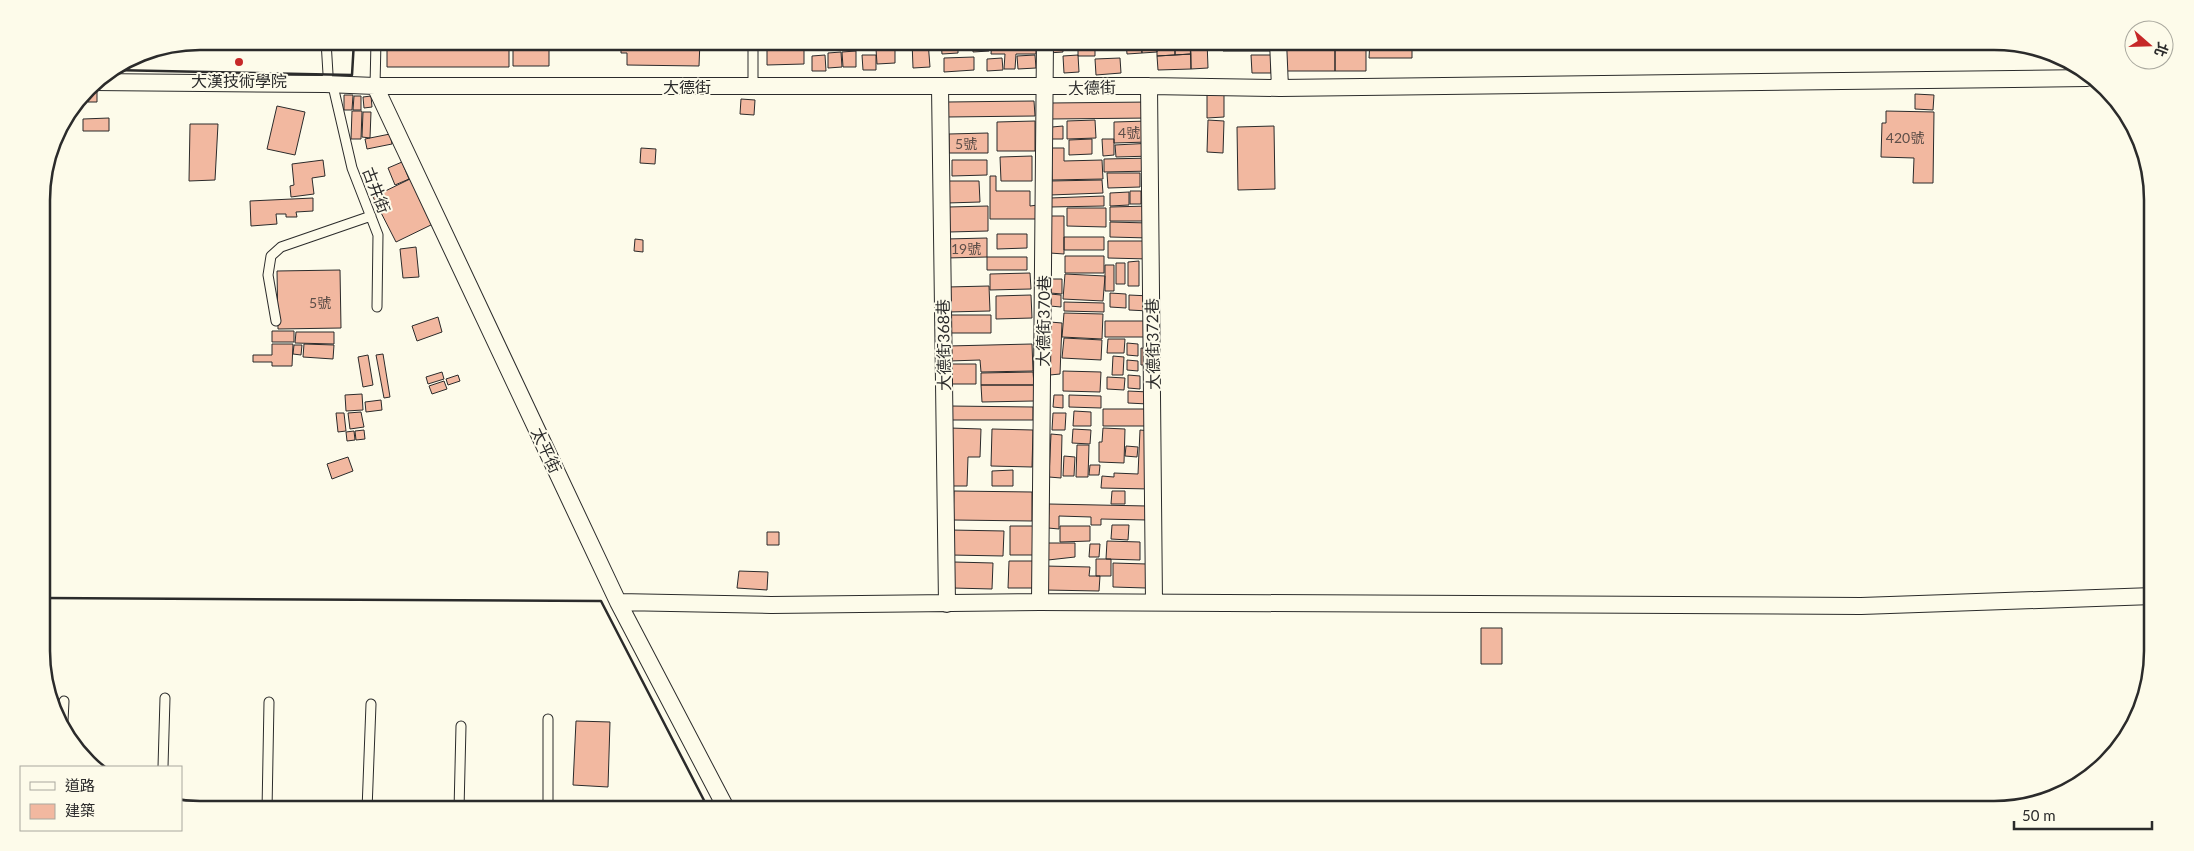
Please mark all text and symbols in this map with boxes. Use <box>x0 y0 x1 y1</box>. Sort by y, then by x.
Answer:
north arrow <box>2124 20 2174 70</box>
text: 北 <box>2151 40 2172 59</box>
marker: 大漢技術學院 <box>233 56 245 68</box>
place label: 大漢技術學院 <box>191 71 287 90</box>
street label: 大德街 <box>663 77 711 96</box>
street label: 大德街 <box>1068 77 1116 97</box>
house number: 4號 <box>1118 124 1140 141</box>
house number: 420號 <box>1886 129 1924 146</box>
house number: 5號 <box>955 135 977 152</box>
street label: 古井街 <box>360 164 394 216</box>
house number: 19號 <box>951 240 981 257</box>
street label: 大德街370巷 <box>1033 275 1053 367</box>
house number: 5號 <box>309 294 331 311</box>
street label: 大德街372巷 <box>1142 298 1162 390</box>
street label: 大德街368巷 <box>933 299 953 391</box>
street label: 太平街 <box>528 424 566 476</box>
legend <box>20 766 182 831</box>
text: 道路 <box>65 776 95 794</box>
scale bar <box>2014 798 2152 830</box>
text: 建築 <box>65 801 95 819</box>
text: 50 m <box>2022 806 2056 824</box>

